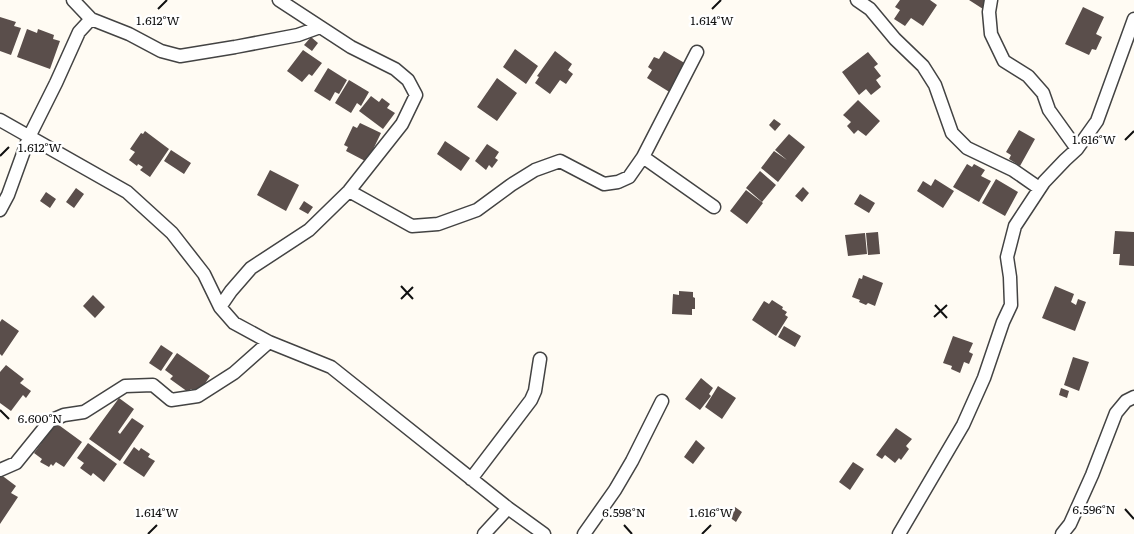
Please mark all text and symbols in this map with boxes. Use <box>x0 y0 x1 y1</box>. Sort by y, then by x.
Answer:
text: 1.612°W <box>136 11 180 29</box>
text: 1.614°W <box>690 11 734 29</box>
text: 1.616°W <box>1072 130 1116 148</box>
text: 1.612°W <box>18 138 62 156</box>
text: 6.600°N <box>18 409 62 427</box>
text: 6.596°N <box>1072 500 1116 518</box>
text: 1.614°W <box>135 503 179 521</box>
text: 6.598°N <box>602 503 646 521</box>
text: 1.616°W <box>689 503 733 521</box>

